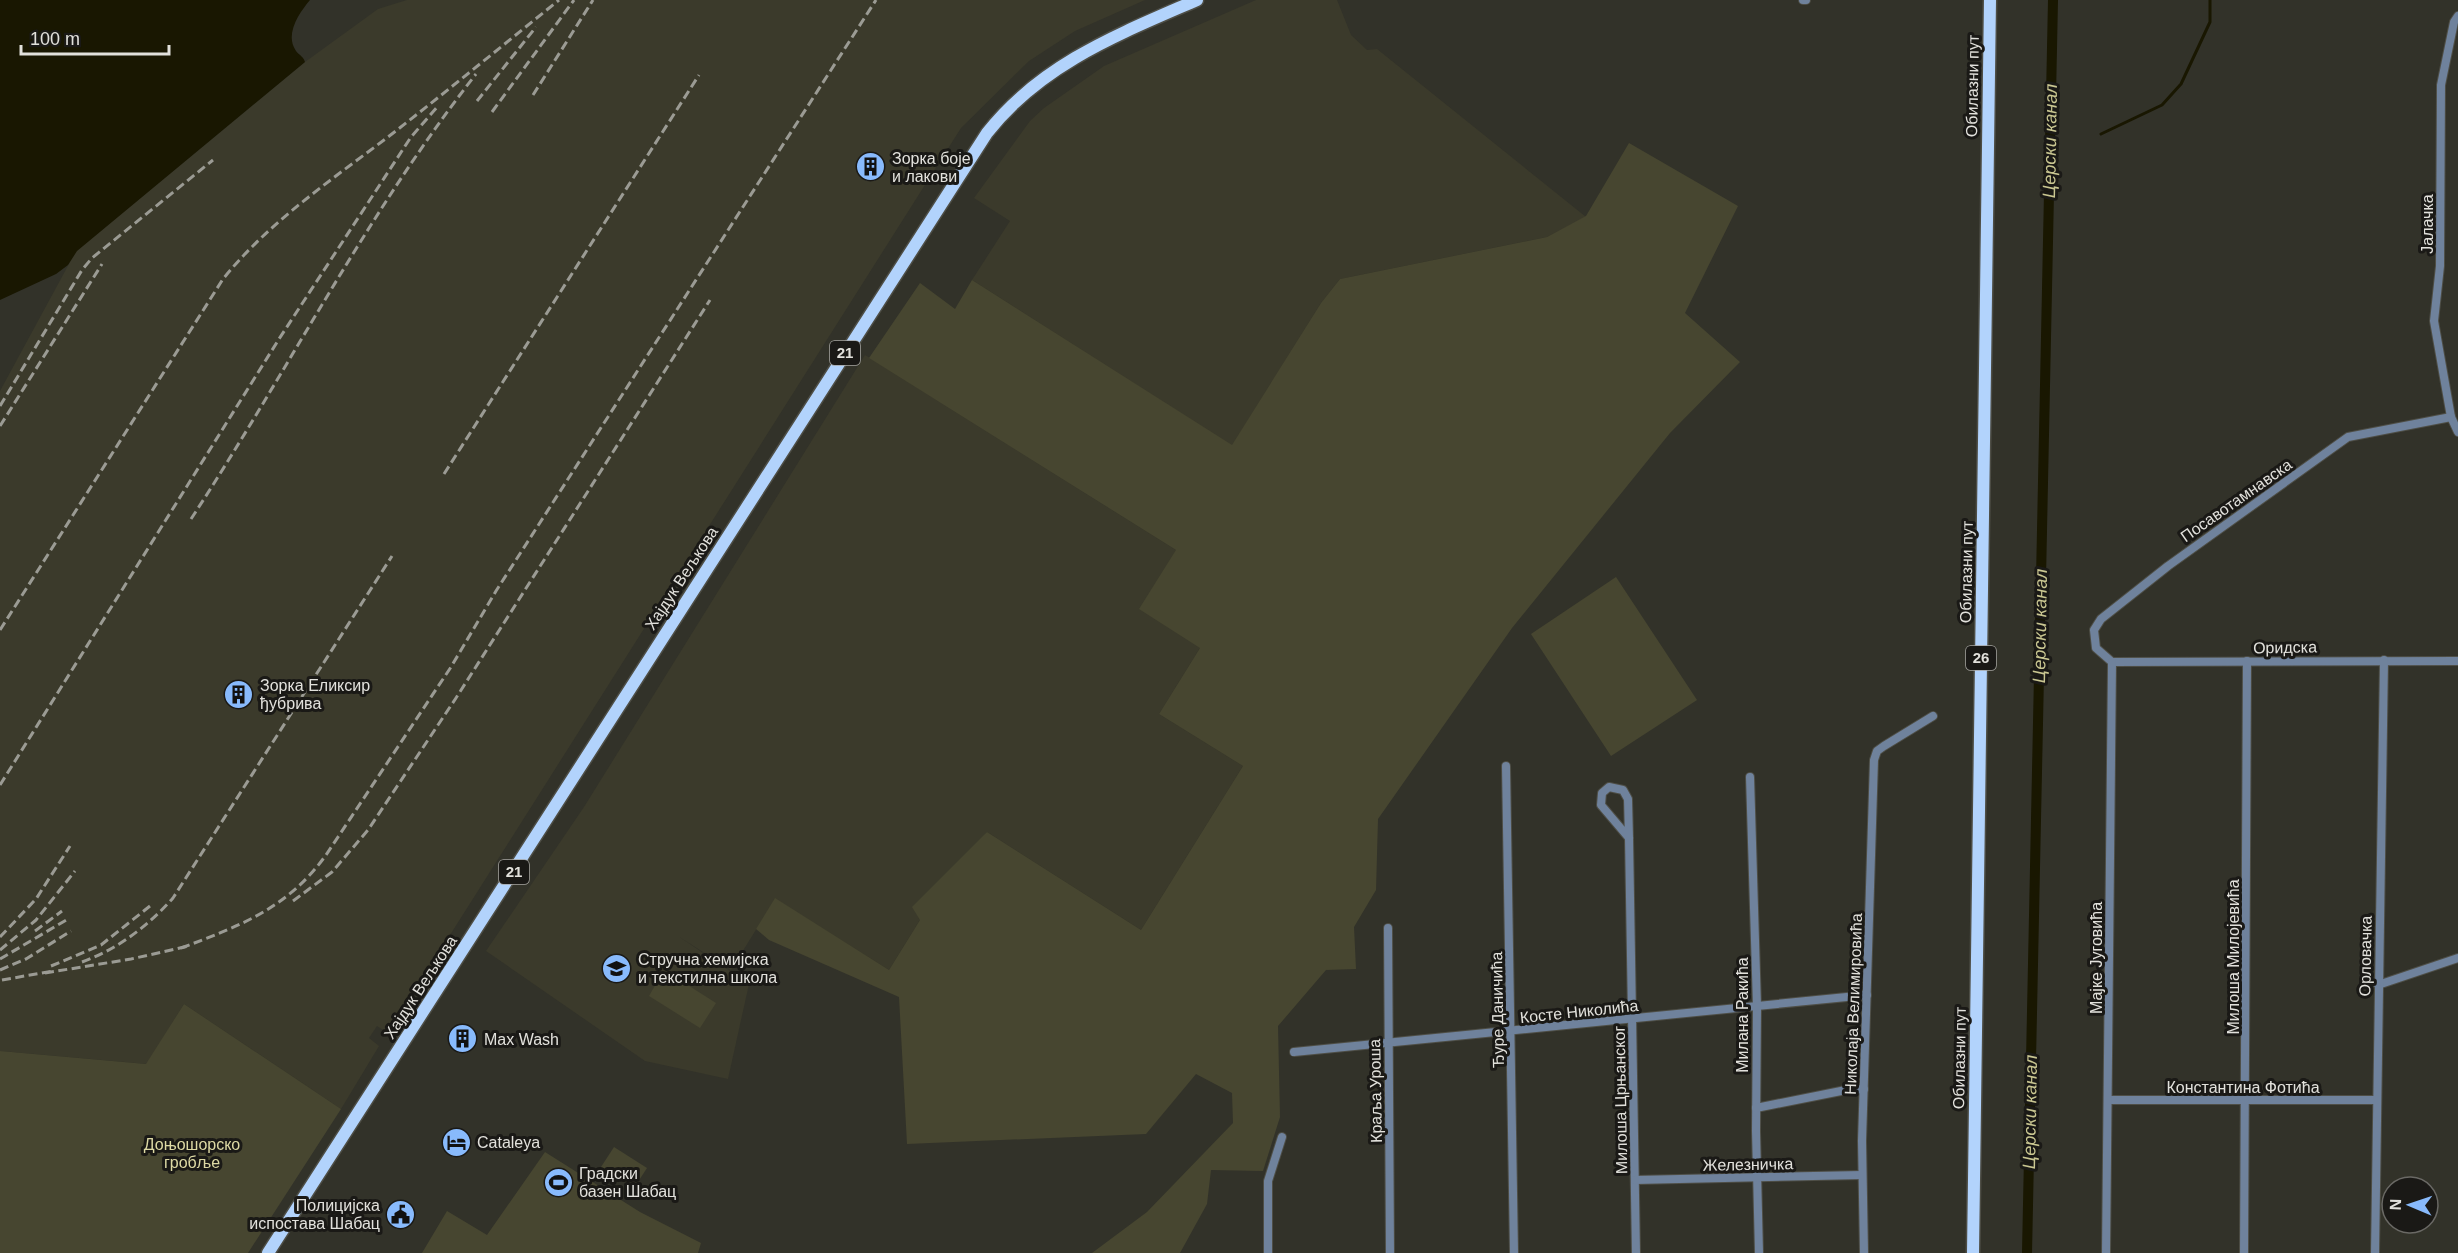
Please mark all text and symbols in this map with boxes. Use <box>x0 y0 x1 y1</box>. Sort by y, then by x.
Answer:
scale bar <box>21 18 170 56</box>
text: 100 m <box>30 29 80 49</box>
street label: Обилазни пут <box>1963 34 1982 137</box>
water label: Церски канал <box>2039 84 2061 198</box>
place label: Зорка боје и лакови <box>892 150 971 185</box>
building icon: Зорка боје и лакови <box>855 151 887 183</box>
street label: Јалачка <box>2419 194 2436 254</box>
road number: 21 <box>830 341 860 365</box>
street label: Посавотамнавска <box>2178 456 2295 545</box>
street label: Обилазни пут <box>1957 520 1976 623</box>
street label: Хајдук Вељкова <box>642 524 721 633</box>
water label: Церски канал <box>2029 569 2051 683</box>
street label: Оридска <box>2253 638 2317 657</box>
road number: 26 <box>1966 646 1996 670</box>
place label: Зорка Еликсир ђубрива <box>260 677 370 712</box>
building icon: Зорка Еликсир ђубрива <box>223 678 255 710</box>
road number: 21 <box>499 860 529 884</box>
street label: Милоша Милојевића <box>2225 879 2242 1035</box>
street label: Мајке Југовића <box>2088 902 2105 1014</box>
street label: Николаја Велимировића <box>1842 913 1865 1095</box>
street label: Орловачка <box>2356 915 2375 996</box>
street label: Хајдук Вељкова <box>381 933 460 1042</box>
place label: Стручна хемијска и текстилна школа <box>638 951 777 986</box>
school or university icon: Стручна хемијска и текстилна школа <box>601 952 633 984</box>
street label: Ђуре Даничића <box>1488 952 1507 1068</box>
street label: Милана Ракића <box>1734 957 1751 1073</box>
street label: Косте Николића <box>1519 997 1639 1026</box>
street label: Обилазни пут <box>1950 1006 1969 1109</box>
building icon: Max Wash <box>447 1023 479 1055</box>
street label: Милоша Црњанског <box>1611 1026 1630 1174</box>
place label: Max Wash <box>484 1031 559 1048</box>
street label: Краља Уроша <box>1366 1039 1385 1143</box>
water label: Церски канал <box>2019 1055 2041 1169</box>
street label: Константина Фотића <box>2166 1079 2320 1096</box>
hotel icon: Cataleya <box>440 1126 472 1158</box>
place label: Cataleya <box>477 1134 540 1151</box>
park label: Доњошорско гробље <box>144 1136 240 1171</box>
street label: Железничка <box>1703 1155 1794 1174</box>
place label: Градски базен Шабац <box>579 1165 676 1200</box>
sports icon: Градски базен Шабац <box>542 1166 574 1198</box>
north arrow <box>2380 1175 2440 1235</box>
place label: Полицијска испостава Шабац <box>249 1197 380 1232</box>
public building icon: Полицијска испостава Шабац <box>385 1198 417 1230</box>
text: N <box>2387 1198 2404 1211</box>

